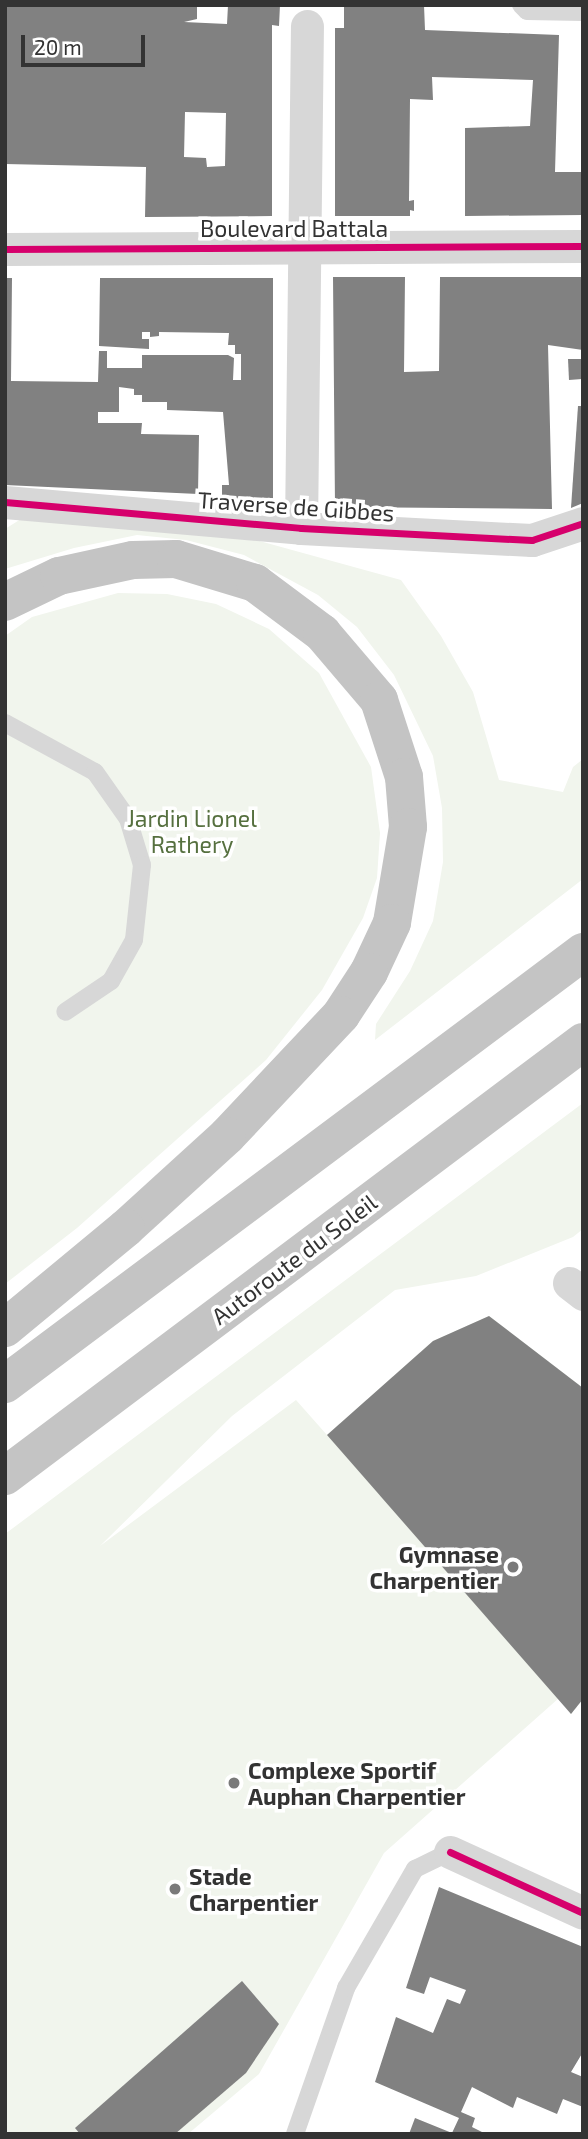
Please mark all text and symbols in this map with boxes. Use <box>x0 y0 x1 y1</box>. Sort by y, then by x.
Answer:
scale bar <box>24 21 149 65</box>
text: 20 m <box>34 34 82 59</box>
street label: Boulevard Battala <box>200 214 388 242</box>
street label: Traverse de Gibbes <box>197 485 395 527</box>
park label: Jardin Lionel Rathery <box>127 804 257 858</box>
street label: Autoroute du Soleil <box>206 1188 382 1330</box>
place label: Gymnase Charpentier <box>370 1540 499 1594</box>
marker: Gymnase Charpentier <box>505 1559 521 1575</box>
place label: Complexe Sportif Auphan Charpentier <box>248 1756 466 1810</box>
marker: Complexe Sportif Auphan Charpentier <box>226 1775 242 1791</box>
place label: Stade Charpentier <box>189 1862 318 1916</box>
marker: Stade Charpentier <box>167 1881 183 1897</box>

